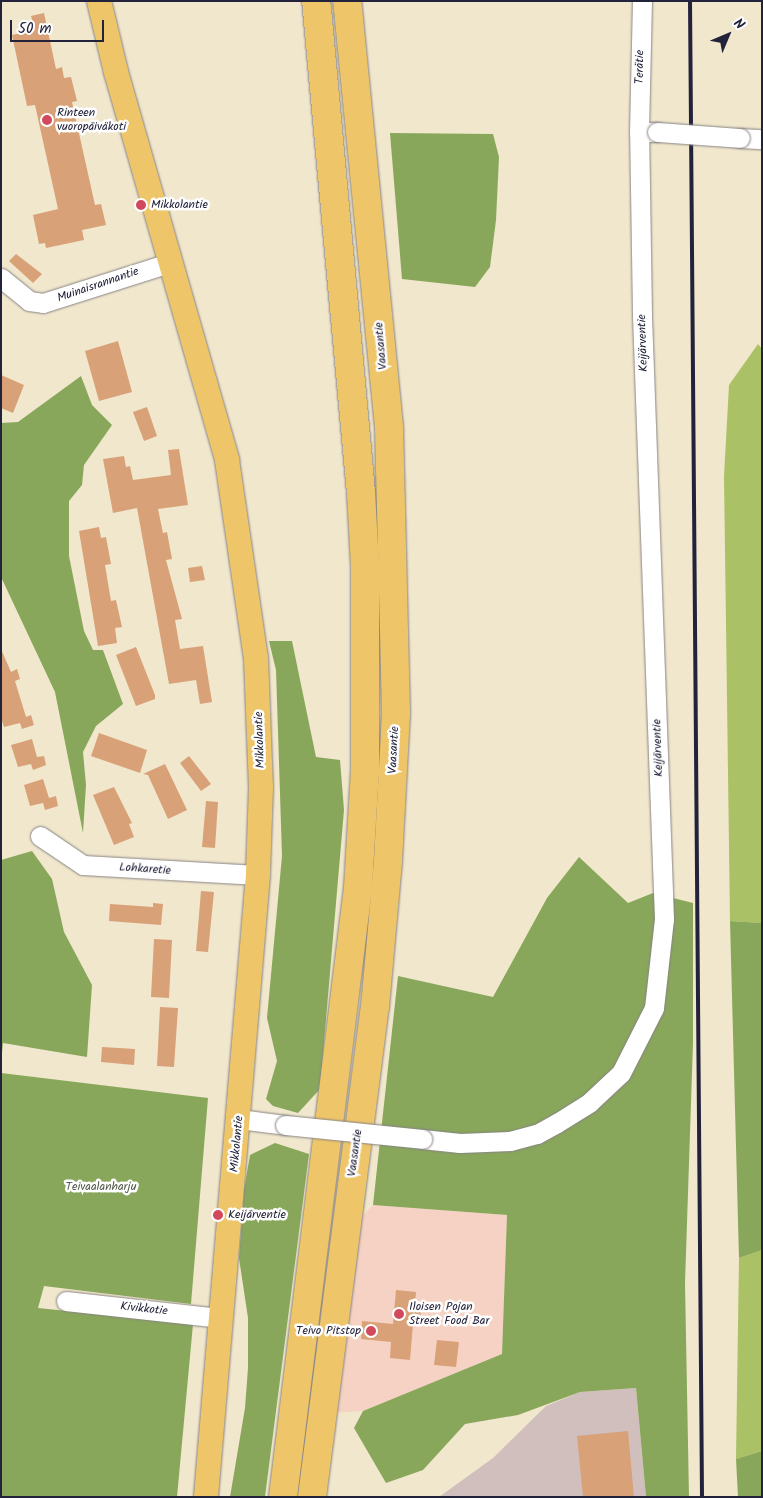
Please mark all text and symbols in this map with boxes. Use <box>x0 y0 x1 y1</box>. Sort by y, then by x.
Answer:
scale bar <box>12 10 106 42</box>
north arrow <box>703 10 753 60</box>
text: N <box>728 13 750 35</box>
text: 50 m <box>18 17 52 41</box>
street label: Terätie <box>633 50 647 84</box>
place label: Rinteen vuoropäiväkoti <box>57 106 126 134</box>
marker: Rinteen vuoropäiväkoti <box>41 114 53 126</box>
place label: Mikkolantie <box>151 198 208 212</box>
marker: Mikkolantie <box>135 199 147 211</box>
street label: Muinaisrannantie <box>55 264 141 306</box>
street label: Keijärventie <box>635 314 651 372</box>
street label: Vaasantie <box>372 322 390 370</box>
street label: Mikkolantie <box>252 711 268 769</box>
street label: Keijärventie <box>650 719 666 777</box>
street label: Vaasantie <box>386 726 402 774</box>
street label: Lohkaretie <box>119 860 171 878</box>
street label: Mikkolantie <box>227 1115 247 1173</box>
street label: Vaasantie <box>345 1128 365 1178</box>
park label: Teivaalanharju <box>66 1180 136 1194</box>
place label: Keijärventie <box>228 1208 286 1222</box>
marker: Keijärventie <box>212 1209 224 1221</box>
street label: Kivikkotie <box>120 1299 168 1319</box>
place label: Iloisen Pojan Street Food Bar <box>409 1300 489 1328</box>
marker: Iloisen Pojan Street Food Bar <box>393 1308 405 1320</box>
place label: Teivo Pitstop <box>296 1324 361 1338</box>
marker: Teivo Pitstop <box>365 1325 377 1337</box>

